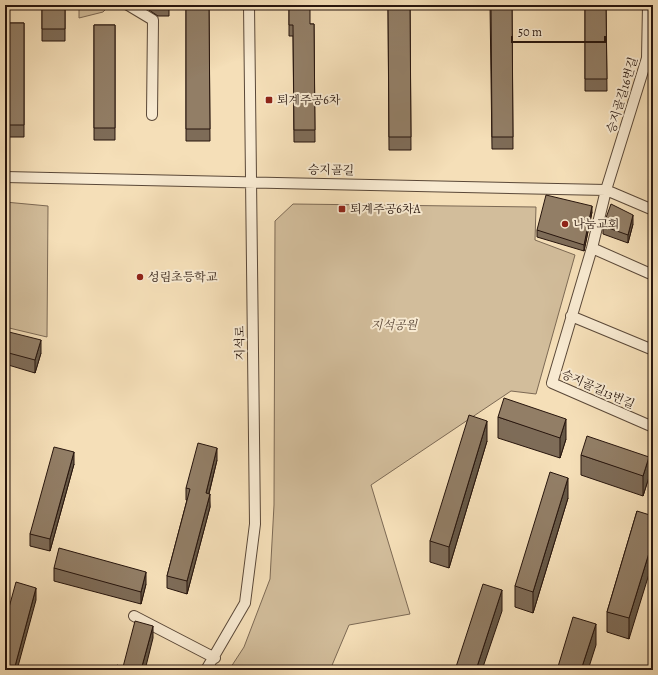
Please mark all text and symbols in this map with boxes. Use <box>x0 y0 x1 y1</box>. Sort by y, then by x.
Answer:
scale bar <box>512 18 605 44</box>
text: 50 m <box>518 24 542 40</box>
street label: 승지골길16번길 <box>603 55 641 135</box>
place label: 퇴계주공6차 <box>277 92 341 108</box>
marker: 퇴계주공6차 <box>264 95 274 105</box>
street label: 승지골길 <box>308 162 354 178</box>
place label: 퇴계주공6차A <box>350 201 422 217</box>
marker: 퇴계주공6차A <box>337 204 347 214</box>
place label: 나눔교회 <box>573 216 619 232</box>
marker: 나눔교회 <box>560 219 570 229</box>
place label: 성림초등학교 <box>148 269 218 285</box>
marker: 성림초등학교 <box>135 272 145 282</box>
park label: 지석공원 <box>371 317 419 333</box>
street label: 지석로 <box>232 325 248 361</box>
street label: 승지골길13번길 <box>559 366 637 412</box>

